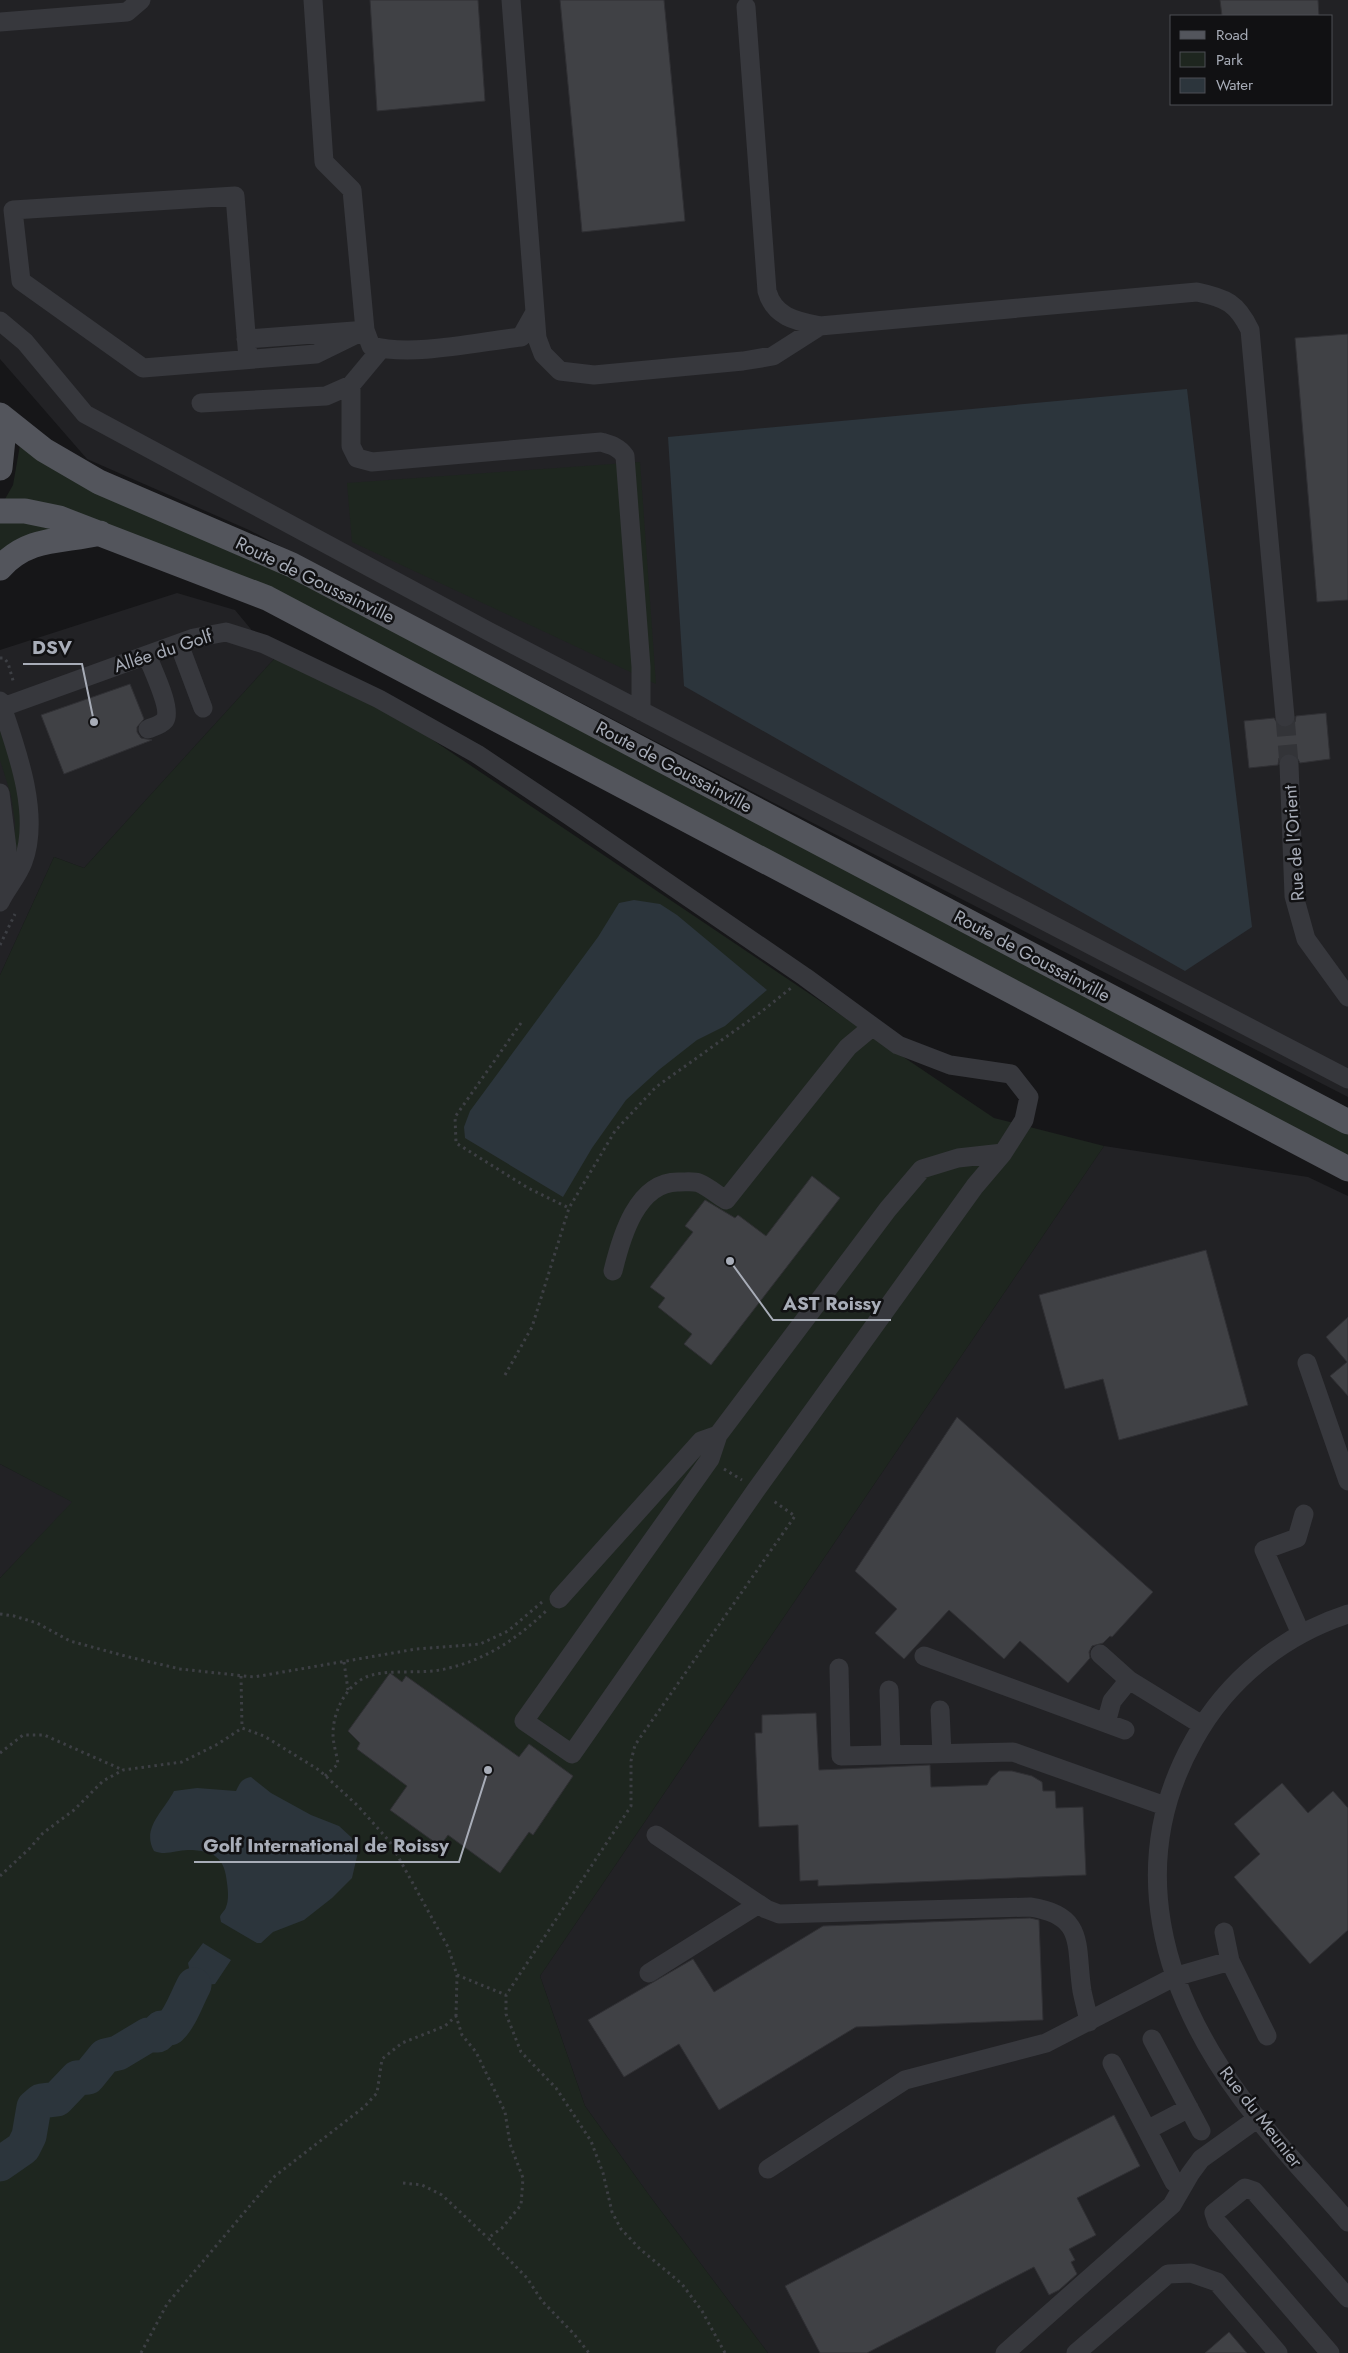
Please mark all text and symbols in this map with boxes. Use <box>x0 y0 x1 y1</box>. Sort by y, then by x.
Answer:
legend <box>1170 15 1333 105</box>
text: Road <box>1216 24 1248 46</box>
text: Park <box>1216 49 1243 71</box>
text: Water <box>1216 74 1254 96</box>
street label: Route de Goussainville <box>231 530 399 630</box>
street label: Allée du Golf <box>110 623 216 679</box>
callout: DSV <box>23 630 82 664</box>
text: DSV <box>32 634 72 661</box>
street label: Route de Goussainville <box>591 715 757 819</box>
street label: Rue de l'Orient <box>1277 784 1311 902</box>
street label: Route de Goussainville <box>949 904 1115 1008</box>
callout: AST Roissy <box>773 1286 891 1320</box>
text: AST Roissy <box>782 1290 882 1317</box>
callout: Golf International de Roissy <box>194 1828 459 1862</box>
text: Golf International de Roissy <box>203 1832 450 1859</box>
street label: Rue du Meunier <box>1213 2061 1309 2174</box>

